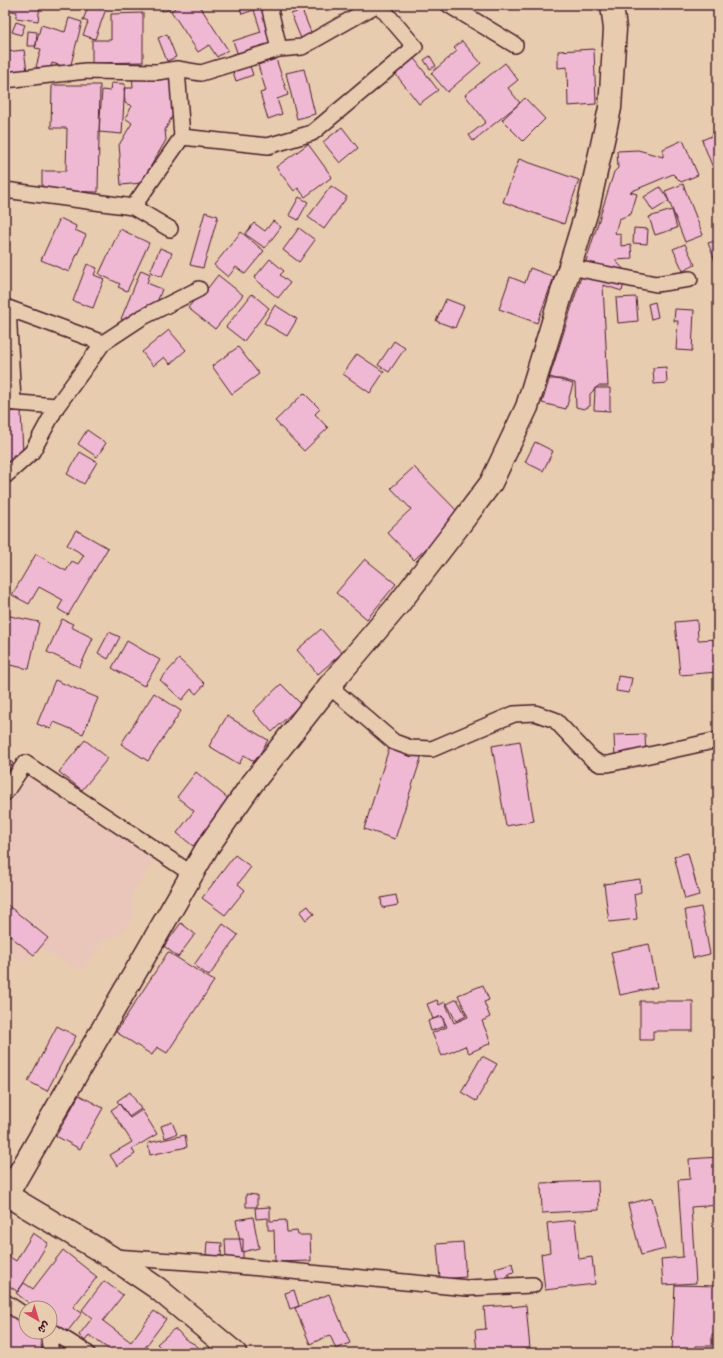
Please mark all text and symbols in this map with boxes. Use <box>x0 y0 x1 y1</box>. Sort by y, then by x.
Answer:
north arrow <box>18 1300 58 1340</box>
text: ش <box>35 1319 53 1336</box>

